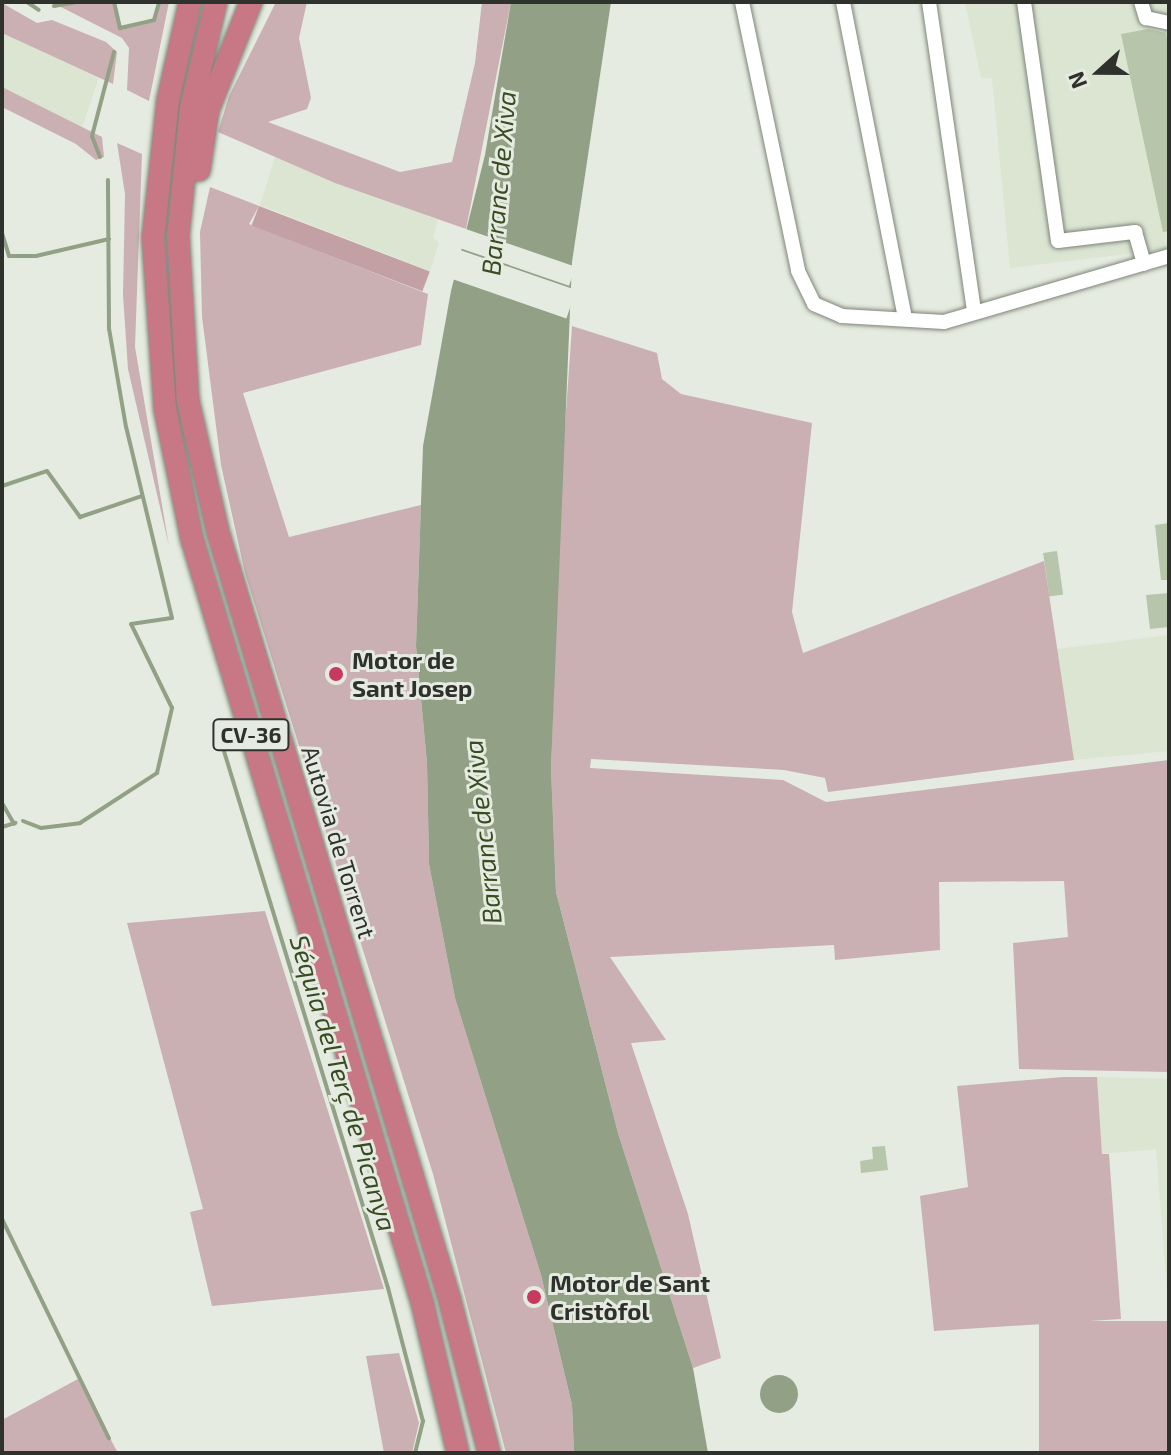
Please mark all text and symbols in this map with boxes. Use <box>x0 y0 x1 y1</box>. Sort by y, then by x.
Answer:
north arrow <box>1059 32 1139 112</box>
text: N <box>1062 69 1092 93</box>
water label: Barranc de Xiva <box>474 89 522 277</box>
place label: Motor de Sant Josep <box>352 646 473 702</box>
marker: Motor de Sant Josep <box>327 665 345 683</box>
road number: CV-36 <box>211 717 291 753</box>
water label: Barranc de Xiva <box>457 738 507 926</box>
street label: Autovia de Torrent <box>296 742 382 942</box>
water label: Séquia del Terç de Picanya <box>284 930 404 1236</box>
place label: Motor de Sant Cristòfol <box>550 1269 711 1325</box>
marker: Motor de Sant Cristòfol <box>525 1288 543 1306</box>

